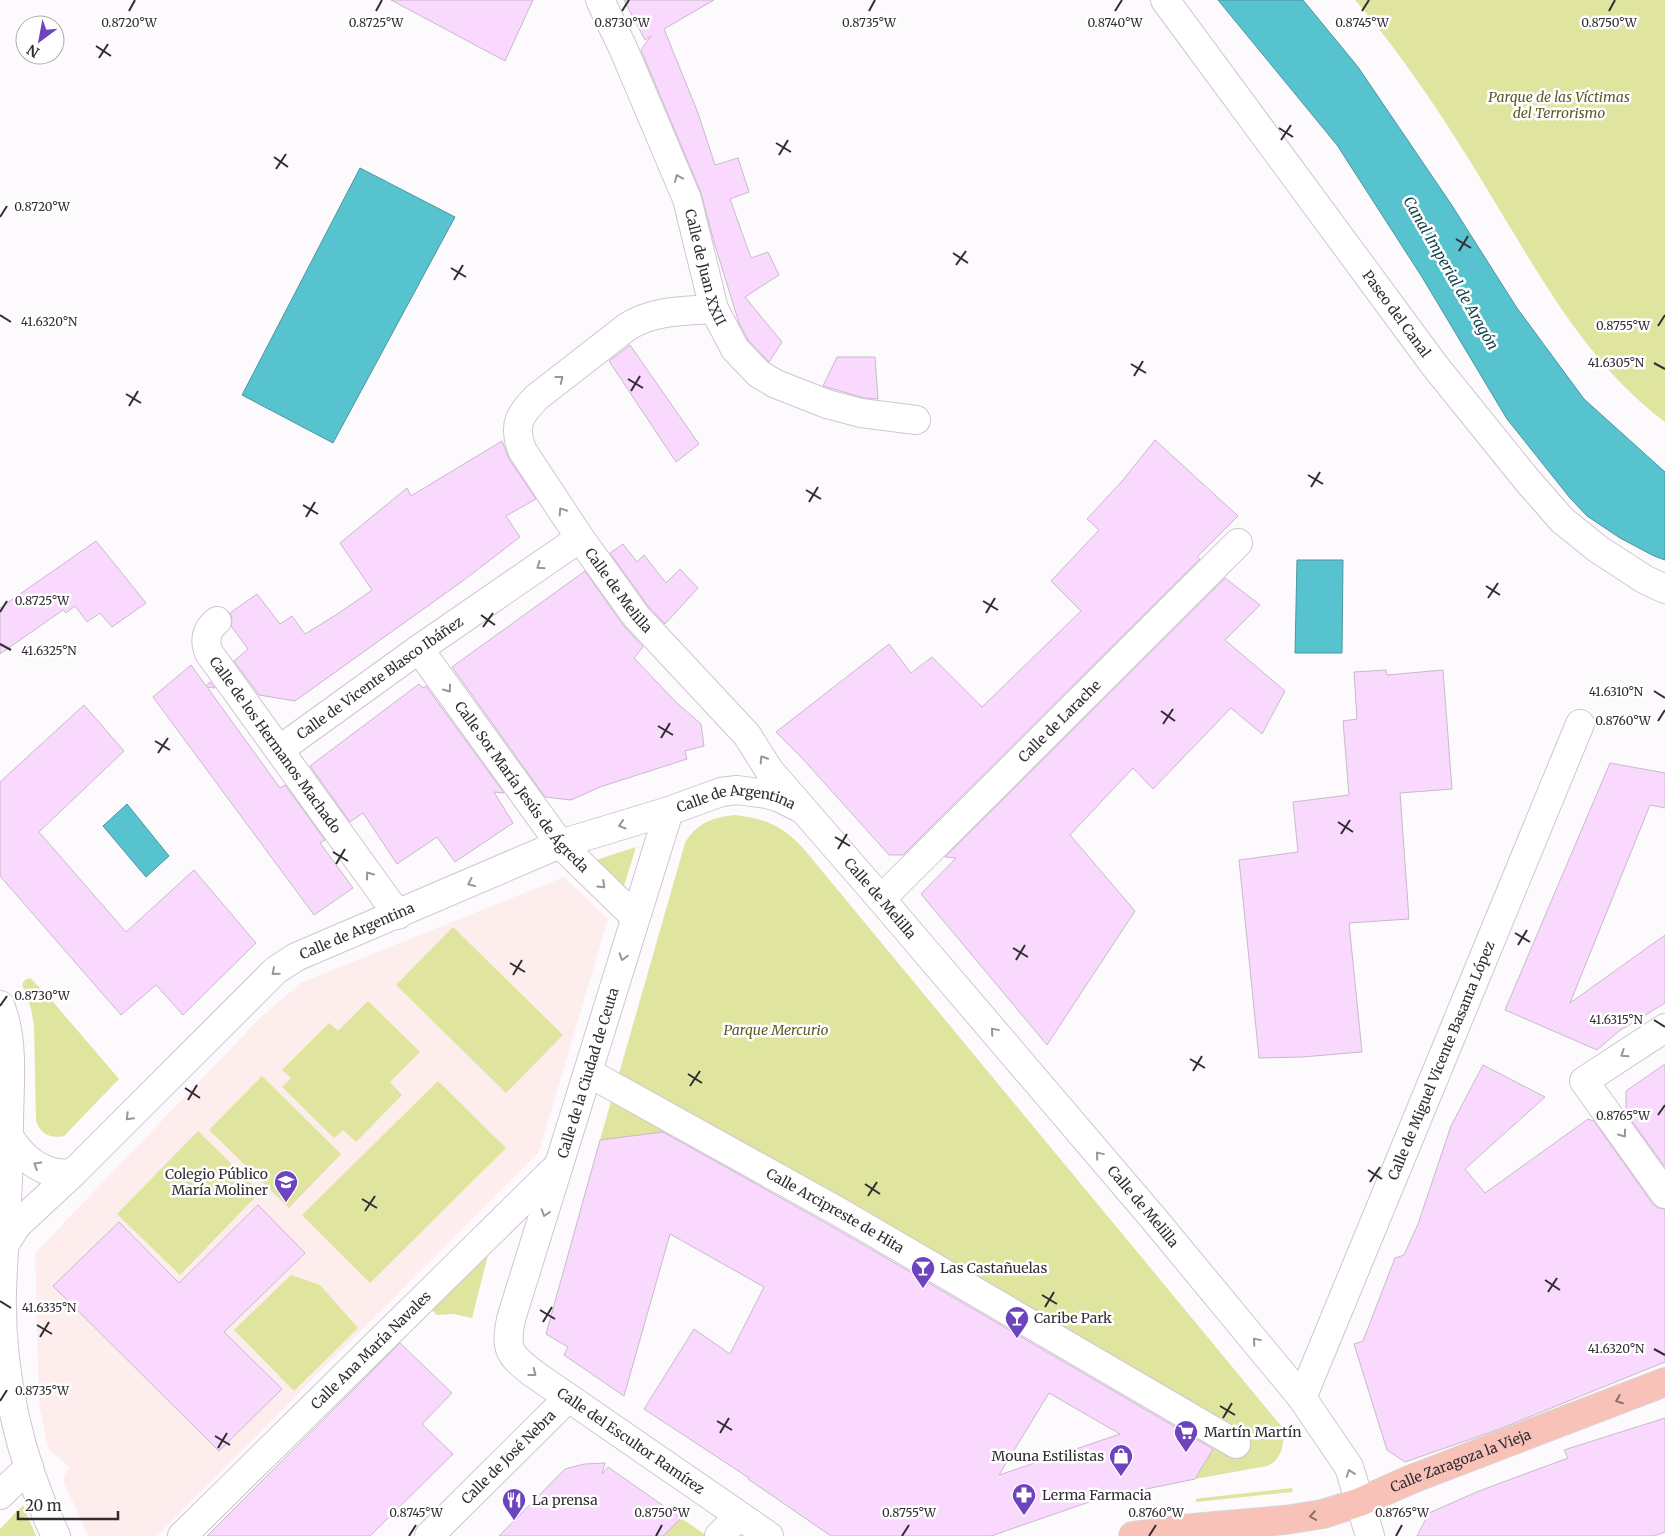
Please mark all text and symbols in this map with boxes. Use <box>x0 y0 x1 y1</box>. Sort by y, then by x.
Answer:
north arrow <box>15 15 65 65</box>
text: 0.8720°W <box>101 15 158 30</box>
text: 0.8725°W <box>349 15 404 30</box>
text: 0.8730°W <box>594 15 651 30</box>
text: 0.8735°W <box>842 15 897 30</box>
text: 0.8740°W <box>1087 15 1144 30</box>
text: 0.8745°W <box>1335 15 1390 30</box>
text: 0.8750°W <box>1581 15 1638 30</box>
text: N <box>24 40 43 62</box>
park label: Parque de las Víctimas del Terrorismo <box>1488 88 1630 122</box>
one-way arrow <box>674 174 684 183</box>
water label: Canal Imperial de Aragón <box>1399 193 1503 353</box>
text: 0.8720°W <box>14 199 71 214</box>
street label: Calle de Juan XXII <box>681 207 730 329</box>
street label: Paseo del Canal <box>1358 267 1435 362</box>
text: 41.6320°N <box>21 314 78 329</box>
text: 0.8755°W <box>1596 318 1651 333</box>
text: 41.6305°N <box>1588 355 1645 370</box>
one-way arrow <box>554 376 563 384</box>
one-way arrow <box>559 507 568 516</box>
street label: Calle de Melilla <box>581 544 656 637</box>
one-way arrow <box>536 560 546 569</box>
text: 0.8725°W <box>15 593 70 608</box>
street label: Calle de Vicente Blasco Ibáñez <box>293 612 467 743</box>
text: 41.6325°N <box>21 643 77 658</box>
street label: Calle de los Hermanos Machado <box>205 653 345 837</box>
street label: Calle de Larache <box>1014 676 1104 766</box>
one-way arrow <box>442 683 450 692</box>
text: 41.6310°N <box>1589 684 1644 699</box>
street label: Calle Sor María Jesús de Ágreda <box>451 698 593 876</box>
text: 0.8760°W <box>1595 713 1652 728</box>
one-way arrow <box>759 755 769 764</box>
text: Calle de Argentina <box>674 781 799 816</box>
street label: Calle de Argentina <box>675 801 797 817</box>
one-way arrow <box>619 819 627 829</box>
street label: Calle de Melilla <box>840 854 920 943</box>
one-way arrow <box>367 872 375 881</box>
one-way arrow <box>467 877 476 888</box>
one-way arrow <box>596 879 605 888</box>
street label: Calle de Argentina <box>297 898 417 963</box>
street label: Calle de Miguel Vicente Basanta López <box>1384 938 1499 1183</box>
one-way arrow <box>618 953 628 961</box>
one-way arrow <box>272 966 281 975</box>
street label: Calle de la Ciudad de Ceuta <box>553 985 623 1161</box>
text: 0.8730°W <box>14 988 71 1003</box>
text: 41.6315°N <box>1589 1012 1643 1027</box>
park label: Parque Mercurio <box>723 1021 829 1039</box>
one-way arrow <box>991 1028 1000 1037</box>
one-way arrow <box>1621 1048 1630 1057</box>
text: 0.8765°W <box>1596 1108 1651 1123</box>
one-way arrow <box>126 1111 135 1120</box>
one-way arrow <box>1616 1129 1626 1138</box>
one-way arrow <box>1097 1152 1105 1161</box>
one-way arrow <box>33 1161 42 1171</box>
street label: Calle de Melilla <box>1103 1162 1183 1251</box>
street label: Calle Arcipreste de Hita <box>763 1164 908 1257</box>
place label: Colegio Público María Moliner <box>165 1165 268 1199</box>
school or university icon: Colegio Público María Moliner <box>273 1169 299 1203</box>
one-way arrow <box>540 1208 550 1217</box>
bar icon: Las Castañuelas <box>910 1255 936 1289</box>
place label: Las Castañuelas <box>940 1259 1047 1277</box>
street label: Calle Ana María Navales <box>307 1287 435 1413</box>
text: 41.6335°N <box>22 1300 77 1315</box>
bar icon: Caribe Park <box>1004 1305 1030 1339</box>
place label: Caribe Park <box>1034 1309 1112 1327</box>
one-way arrow <box>1252 1338 1261 1347</box>
text: 41.6320°N <box>1588 1341 1645 1356</box>
one-way arrow <box>527 1368 536 1376</box>
text: 0.8735°W <box>15 1383 70 1398</box>
street label: Calle del Escultor Ramírez <box>554 1384 708 1498</box>
one-way arrow <box>1616 1394 1624 1404</box>
street label: Calle de José Nebra <box>457 1406 560 1508</box>
supermarket icon: Martín Martín <box>1173 1419 1199 1453</box>
place label: Martín Martín <box>1204 1423 1301 1441</box>
street label: Calle Zaragoza la Vieja <box>1387 1425 1534 1497</box>
shop icon: Mouna Estilistas <box>1108 1443 1134 1477</box>
place label: Mouna Estilistas <box>991 1447 1104 1465</box>
one-way arrow <box>1346 1469 1356 1478</box>
pharmacy icon: Lerma Farmacia <box>1011 1482 1037 1516</box>
place label: Lerma Farmacia <box>1042 1486 1152 1504</box>
restaurant icon: La prensa <box>501 1487 527 1521</box>
scale bar <box>18 1488 118 1520</box>
place label: La prensa <box>532 1491 598 1509</box>
text: 20 m <box>25 1496 62 1515</box>
text: 0.8745°W <box>389 1505 444 1520</box>
text: 0.8750°W <box>634 1505 691 1520</box>
text: 0.8755°W <box>882 1505 937 1520</box>
text: 0.8760°W <box>1128 1505 1185 1520</box>
text: 0.8765°W <box>1375 1505 1430 1520</box>
one-way arrow <box>1309 1510 1317 1520</box>

